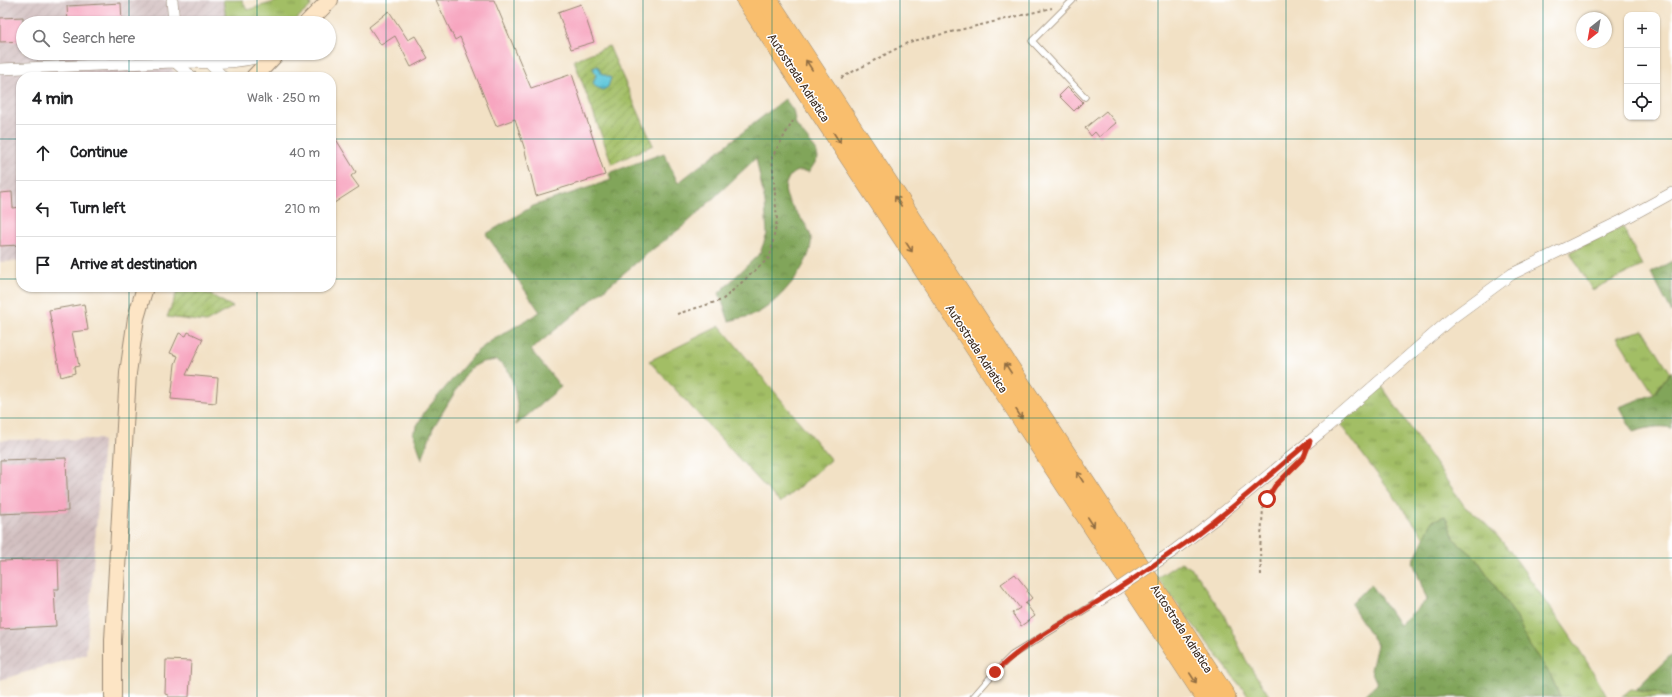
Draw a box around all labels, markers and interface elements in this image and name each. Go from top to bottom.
north arrow [1576,12,1612,48]
map controls [1624,12,1660,120]
button: + [1624,12,1660,48]
search box [16,16,336,60]
icon: search [30,27,52,49]
text: Search here [62,29,135,48]
street label: Autostrada Adriatica [764,31,832,126]
button: − [1624,48,1660,84]
one-way arrow [805,60,813,71]
button: locate [1624,84,1660,120]
text: 4 min [32,88,73,109]
text: Walk · 250 m [247,90,320,106]
one-way arrow [834,132,842,144]
icon: ahead [32,142,54,164]
text: Continue [70,143,128,162]
text: 40 m [289,145,320,161]
one-way arrow [894,196,902,207]
icon: left [32,198,54,220]
text: Turn left [70,199,126,218]
text: 210 m [284,201,320,217]
one-way arrow [905,241,913,252]
icon: arrive [32,254,54,276]
text: Arrive at destination [70,255,197,274]
street label: Autostrada Adriatica [942,302,1010,397]
one-way arrow [1004,363,1012,374]
one-way arrow [1015,408,1023,419]
one-way arrow [1076,471,1084,482]
route start [1258,490,1276,508]
one-way arrow [1087,516,1095,528]
street label: Autostrada Adriatica [1147,582,1215,677]
route end [986,663,1004,681]
one-way arrow [1189,672,1198,683]

